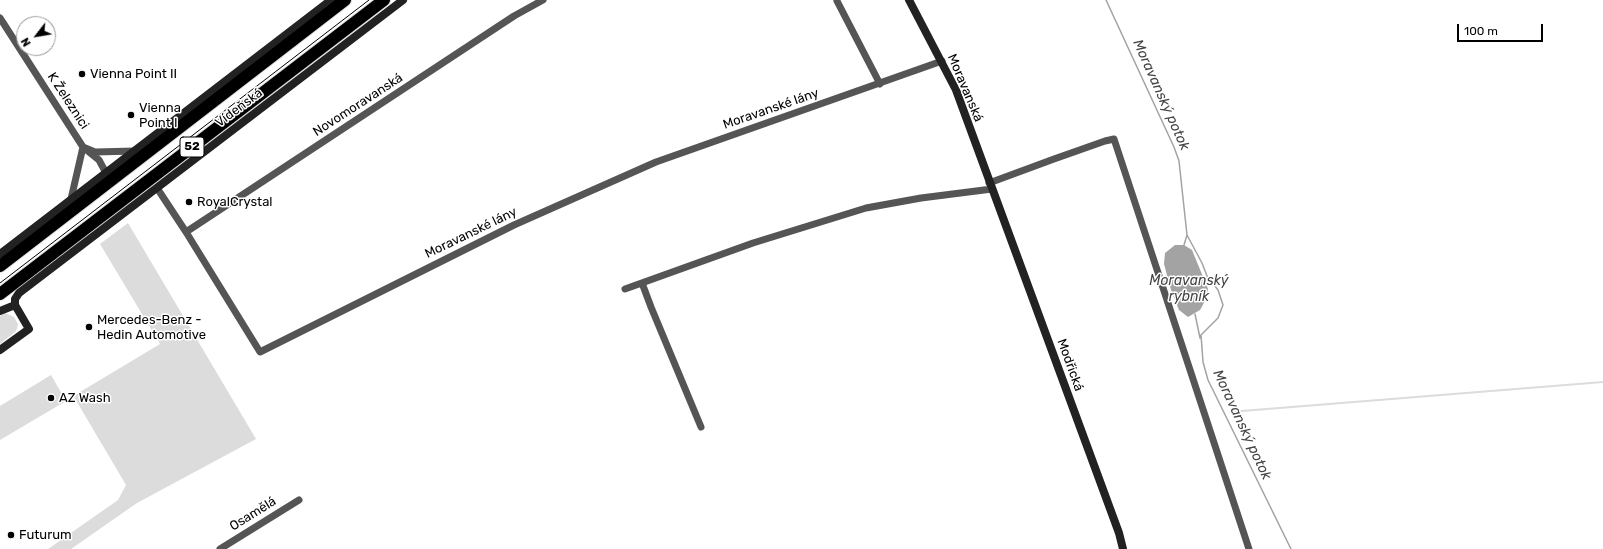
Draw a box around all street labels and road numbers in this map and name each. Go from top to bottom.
street label: Moravanská [944,52,986,124]
street label: K Železnici [44,70,92,132]
street label: Novomoravanská [310,70,406,140]
street label: Vídeňská [212,85,266,131]
street label: Moravanské lány [721,85,821,133]
road number: 52 [180,137,204,157]
street label: Moravanské lány [422,204,520,262]
street label: Modřická [1053,337,1087,393]
street label: Osamělá [227,494,279,534]

